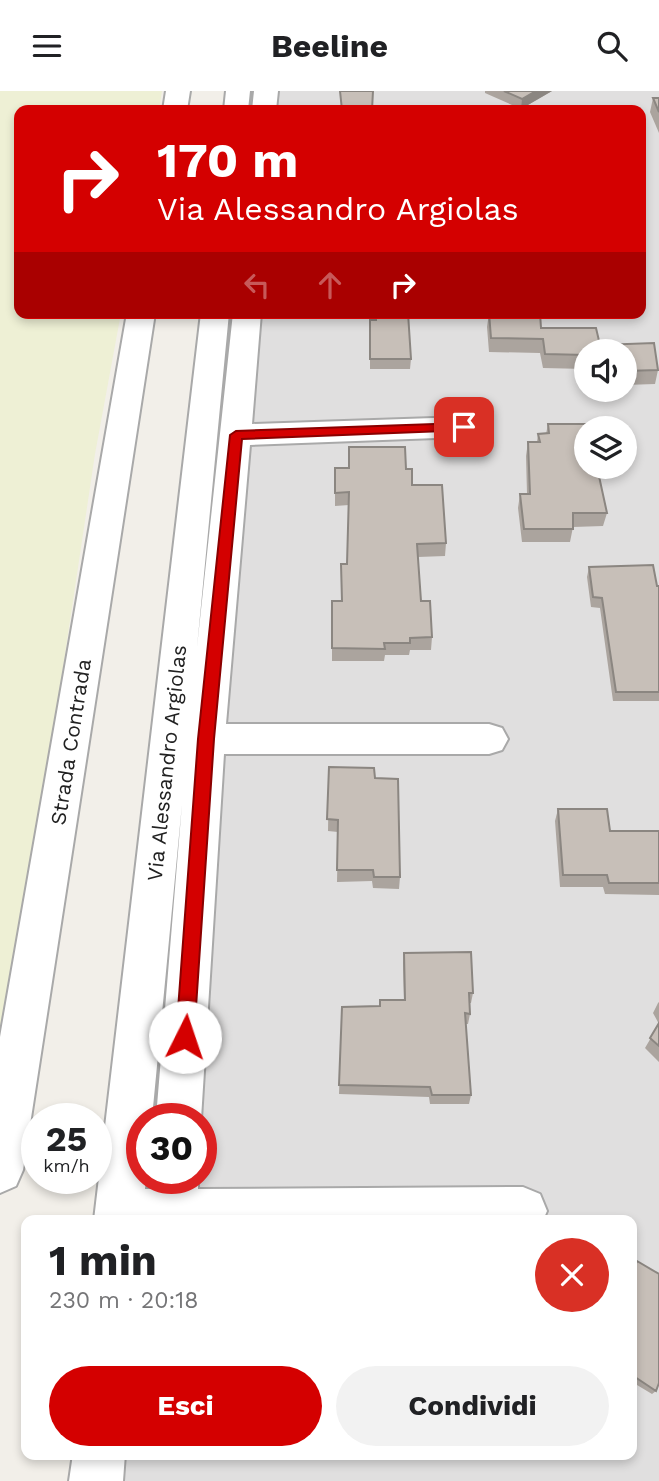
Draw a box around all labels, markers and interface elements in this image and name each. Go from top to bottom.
icon: menu [28,27,66,65]
text: Beeline [271,27,388,65]
icon: search [593,27,631,65]
text: 170 m [157,131,298,189]
icon: right [42,133,133,224]
text: Via Alessandro Argiolas [157,190,519,228]
icon: left [238,266,276,304]
icon: ahead [311,266,349,304]
icon: right [384,266,422,304]
map controls [574,339,637,479]
button: sound [574,339,637,402]
pin [434,397,494,457]
icon: arrive [445,408,483,446]
button: layers [574,416,637,479]
street label: Via Alessandro Argiolas [142,644,191,882]
street label: Strada Contrada [45,657,96,827]
position arrow [148,1000,222,1074]
speed limit sign: 30 [126,1103,217,1194]
text: 25 [46,1118,87,1160]
text: km/h [43,1155,90,1176]
text: 1 min [49,1236,157,1285]
button: close [535,1238,609,1312]
text: 230 m · 20:18 [49,1287,198,1314]
button: Esci [49,1366,322,1446]
button: Condividi [336,1366,609,1446]

